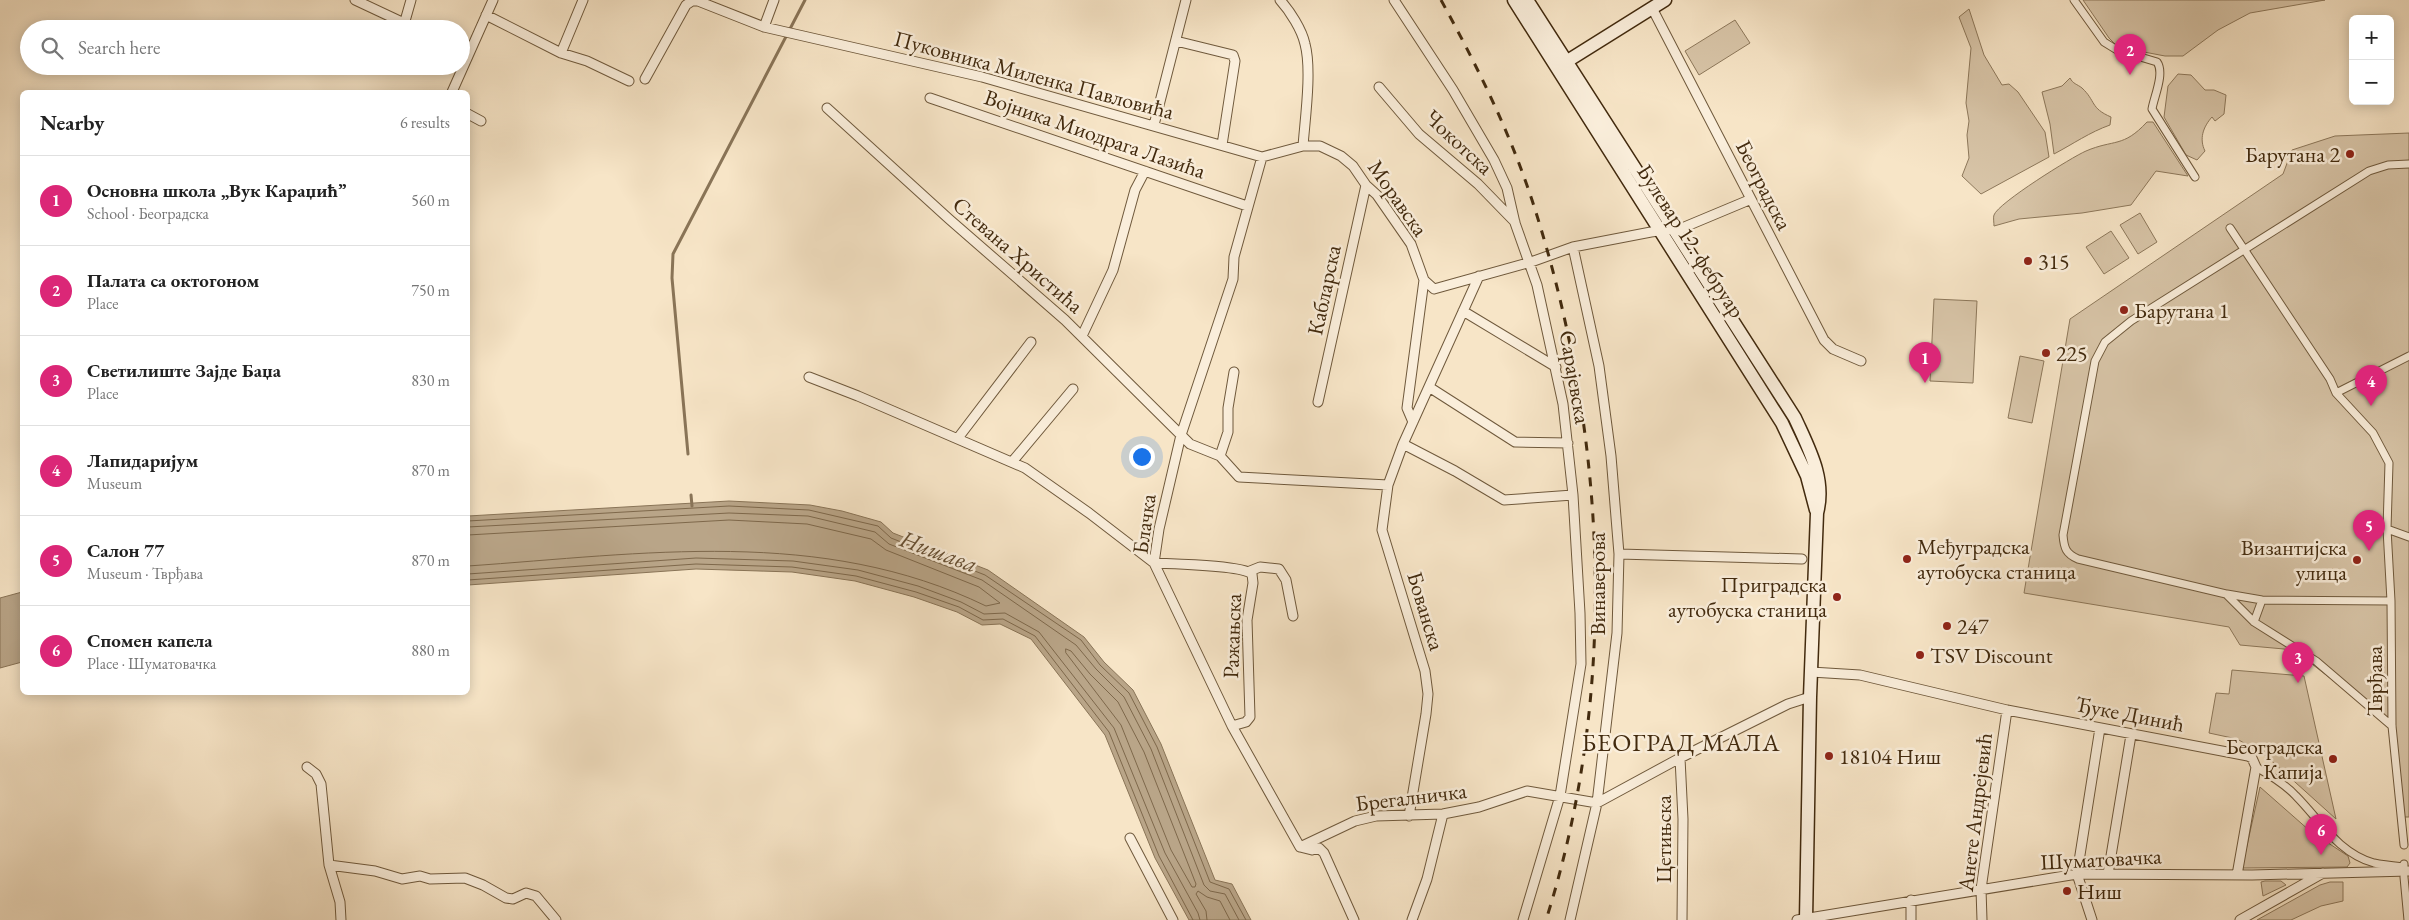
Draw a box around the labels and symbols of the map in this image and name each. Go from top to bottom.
street label: Пуковника Миленка Павловића [891,24,1177,126]
pin: 2 [2114,34,2146,75]
street label: Војника Миодрага Лазића [981,82,1210,186]
street label: Чокотска [1419,103,1500,181]
street label: Београдска [1729,135,1799,235]
place label: Барутана 2 [2245,140,2340,169]
marker: Барутана 2 [2344,148,2356,160]
street label: Моравска [1361,154,1435,242]
street label: Булевар 12. фебруар [1630,159,1752,323]
street label: Стевана Христића [946,190,1090,320]
street label: Кабларска [1300,242,1348,338]
place label: 315 [2038,247,2070,276]
marker: 315 [2022,255,2034,267]
place label: Барутана 1 [2134,296,2229,325]
marker: Барутана 1 [2118,304,2130,316]
street label: Сарајевска [1553,328,1598,426]
place label: 225 [2056,339,2088,368]
pin: 1 [1909,342,1941,383]
marker: 225 [2040,347,2052,359]
pin: 4 [2355,365,2387,406]
your location [1129,444,1155,470]
street label: Блачка [1125,492,1163,556]
pin: 5 [2353,510,2385,551]
water label: Нишава [895,522,982,579]
street label: Винаверова [1583,532,1612,636]
place label: Међуградска аутобуска станица [1917,532,2076,586]
place label: Византијска улица [2241,533,2347,587]
marker: Међуградска аутобуска станица [1901,553,1913,565]
marker: Византијска улица [2351,554,2363,566]
street label: Бованска [1400,568,1452,654]
place label: Приградска аутобуска станица [1668,570,1827,624]
marker: Приградска аутобуска станица [1831,591,1843,603]
street label: Ражањска [1216,593,1248,679]
place label: 247 [1957,612,1989,641]
marker: 247 [1941,620,1953,632]
place label: TSV Discount [1930,641,2053,670]
pin: 3 [2282,642,2314,683]
street label: Тврђава [2360,646,2389,716]
marker: TSV Discount [1914,649,1926,661]
street label: Ђуке Динић [2073,689,2187,739]
district label: БЕОГРАД МАЛА [1581,726,1781,758]
street label: Анете Андрејевић [1951,731,1999,894]
place label: Београдска Капија [2226,732,2323,786]
place label: 18104 Ниш [1839,742,1941,771]
marker: 18104 Ниш [1823,750,1835,762]
marker: Београдска Капија [2327,753,2339,765]
street label: Брегалничка [1354,776,1469,818]
street label: Цетињска [1649,795,1678,883]
pin: 6 [2305,814,2337,855]
street label: Шуматовачка [2040,841,2163,877]
place label: Ниш [2077,877,2122,906]
marker: Ниш [2061,885,2073,897]

